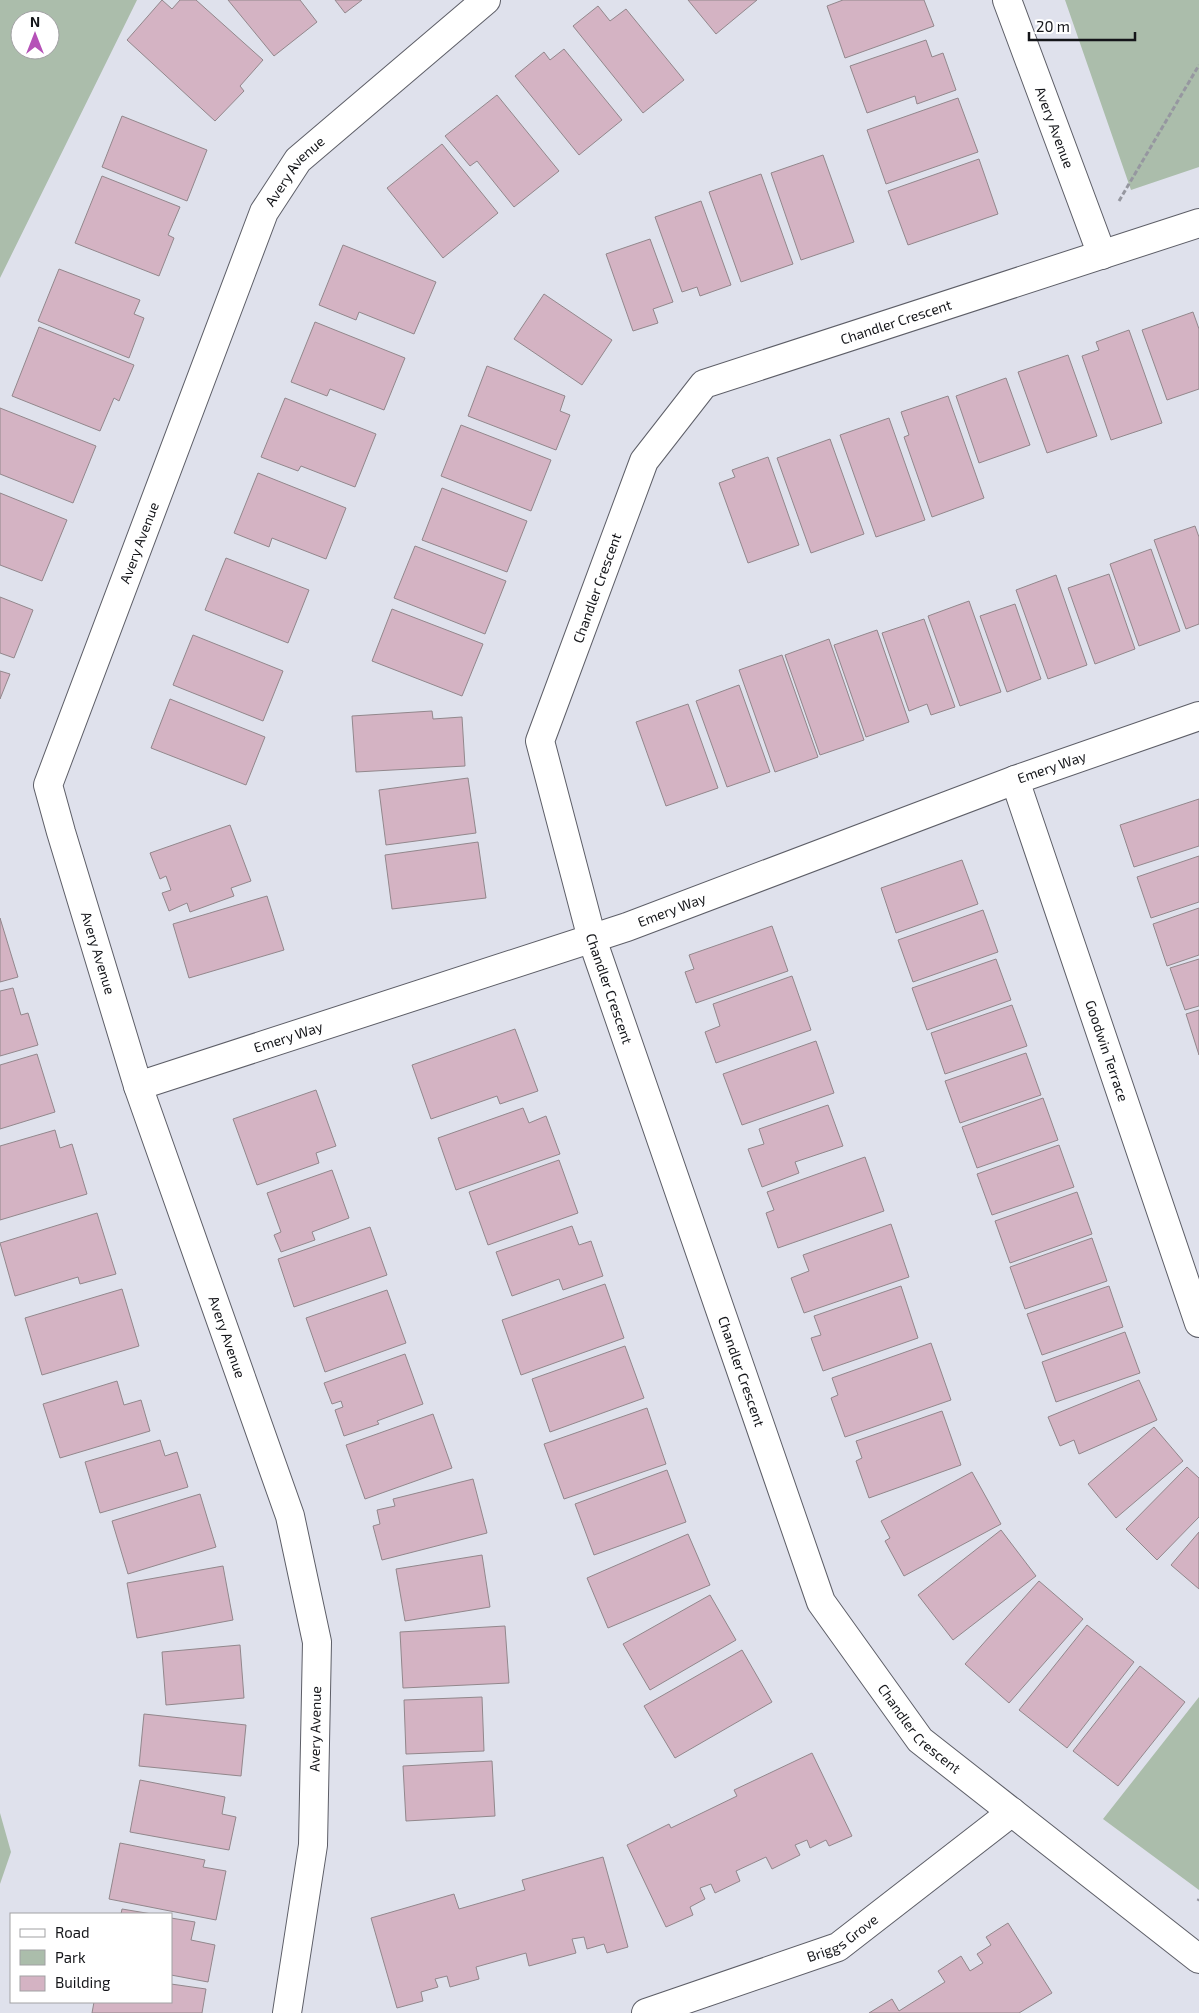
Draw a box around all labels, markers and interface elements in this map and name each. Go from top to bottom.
north arrow [10,10,60,60]
scale bar [1029,10,1135,42]
text: N [30,13,40,30]
text: 20 m [1036,17,1070,35]
street label: Avery Avenue [1032,84,1078,170]
street label: Avery Avenue [261,132,328,209]
street label: Chandler Crescent [838,296,954,348]
street label: Avery Avenue [116,499,162,586]
street label: Chandler Crescent [569,530,624,645]
street label: Emery Way [1015,747,1089,787]
street label: Emery Way [635,889,709,930]
street label: Avery Avenue [78,909,119,996]
street label: Chandler Crescent [583,931,637,1046]
street label: Goodwin Terrace [1082,998,1132,1104]
street label: Emery Way [251,1017,325,1056]
street label: Avery Avenue [205,1294,249,1380]
street label: Chandler Crescent [715,1314,769,1429]
street label: Chandler Crescent [875,1680,964,1777]
street label: Avery Avenue [305,1686,324,1772]
street label: Briggs Grove [804,1910,881,1965]
legend [10,1913,172,2003]
text: Road [55,1923,90,1941]
text: Park [55,1948,86,1966]
text: Building [55,1973,111,1991]

